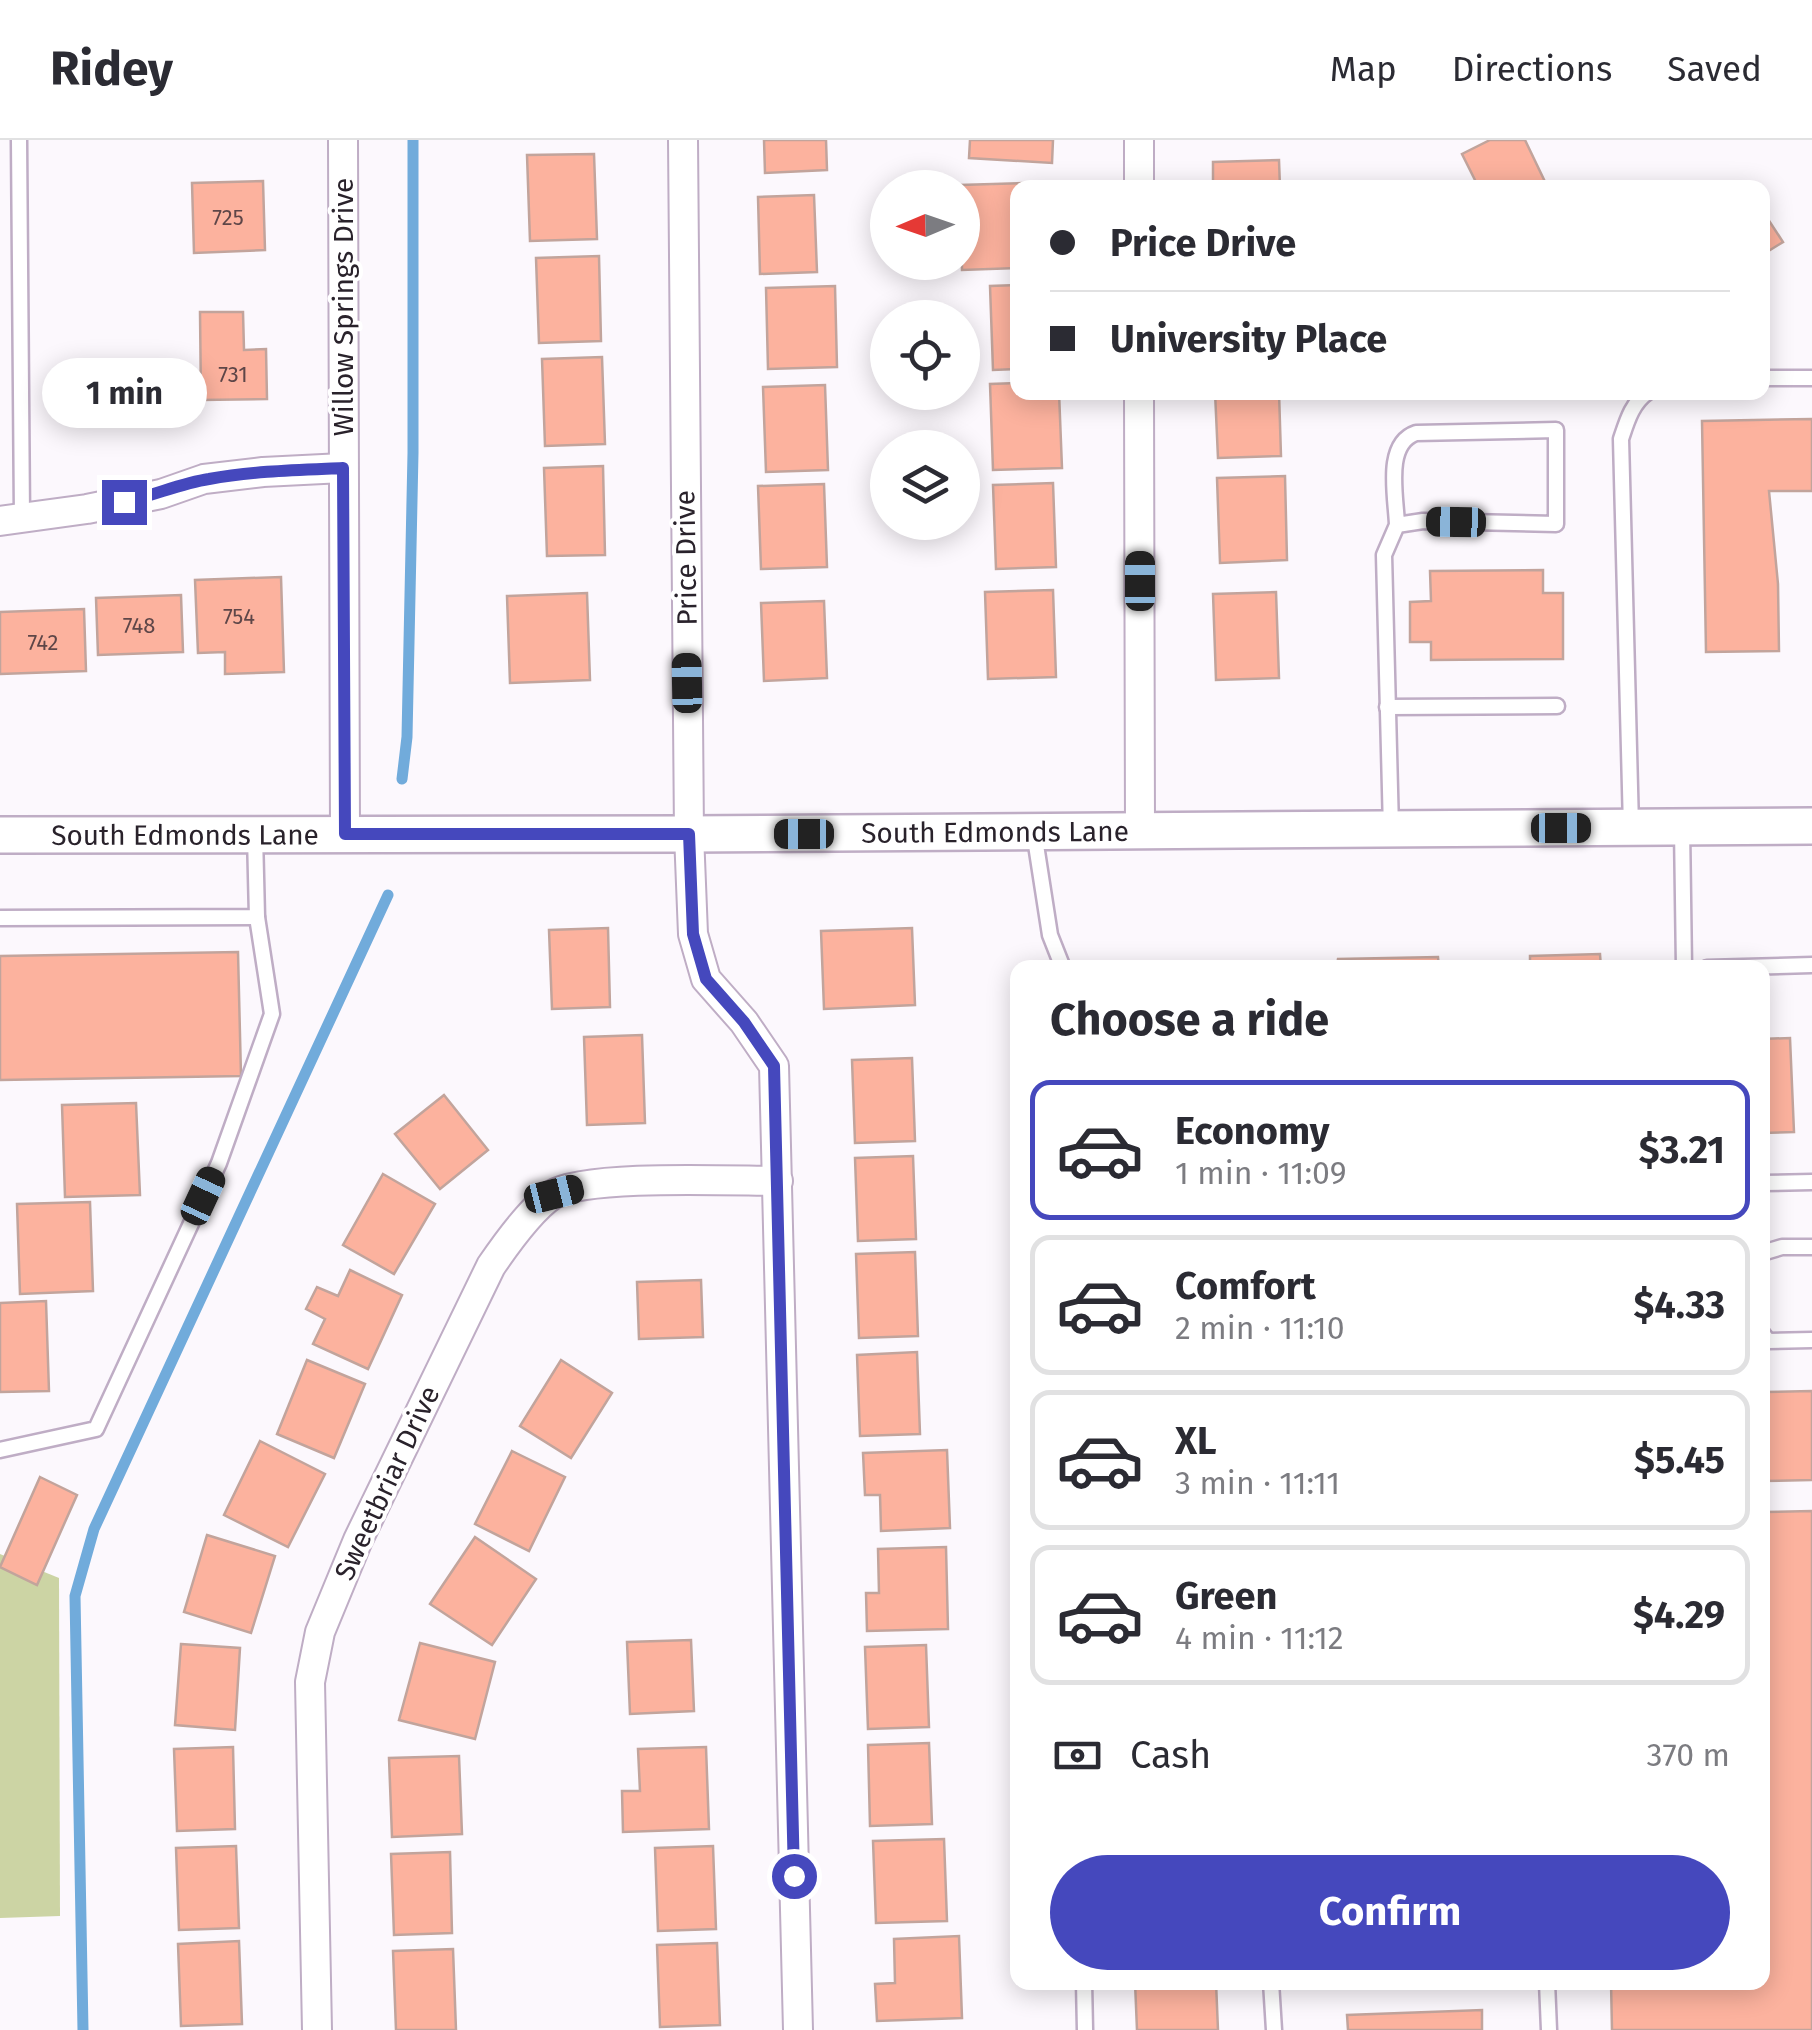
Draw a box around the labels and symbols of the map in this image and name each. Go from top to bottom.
north arrow [870,170,980,280]
street label: Willow Springs Drive [327,178,360,436]
house number: 725 [212,204,244,231]
callout: 1 min [42,357,206,427]
house number: 731 [218,361,248,388]
route end [102,480,147,525]
street label: Price Drive [668,490,704,626]
car [1426,506,1486,538]
car [1125,551,1155,611]
house number: 754 [223,603,255,630]
house number: 748 [123,612,155,639]
house number: 742 [27,629,59,656]
car [671,653,703,713]
car [1531,813,1591,843]
street label: South Edmonds Lane [861,814,1129,849]
street label: South Edmonds Lane [51,818,319,851]
car [774,819,834,849]
car [177,1162,229,1230]
car [521,1172,587,1216]
street label: Sweetbriar Drive [328,1381,446,1585]
route start [772,1854,817,1899]

